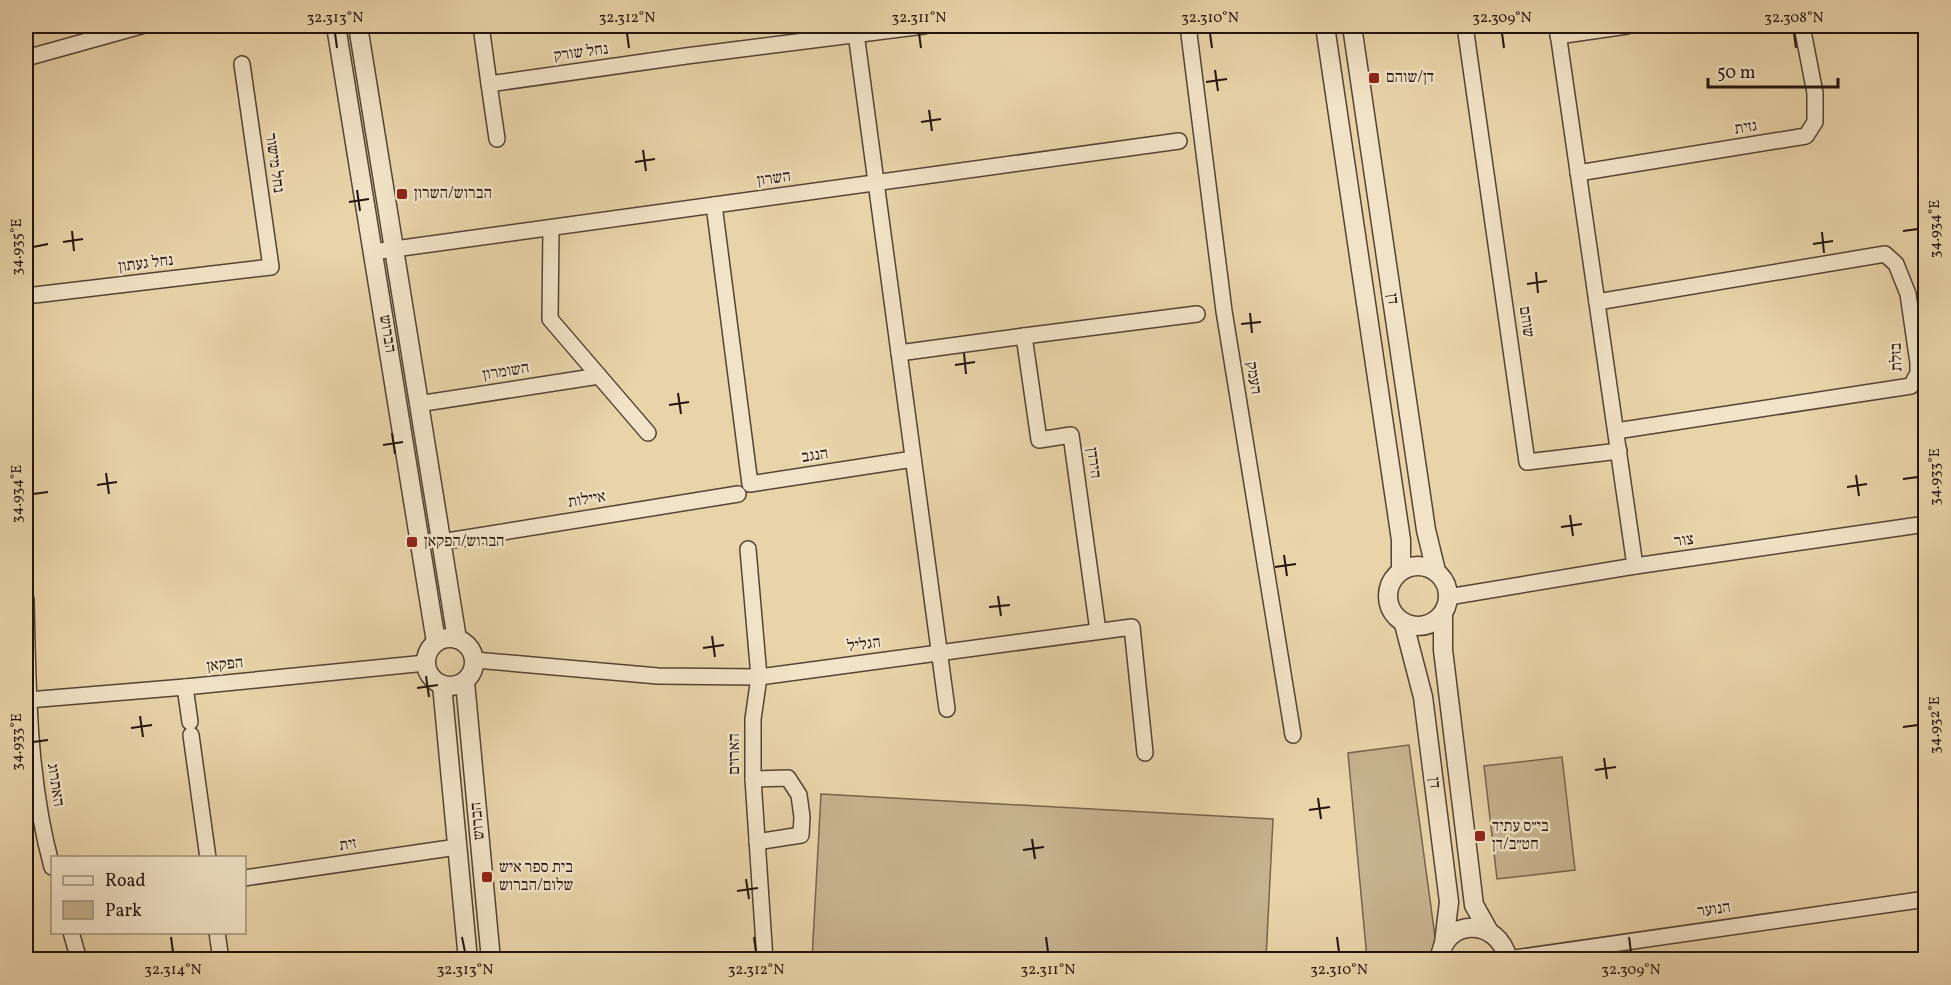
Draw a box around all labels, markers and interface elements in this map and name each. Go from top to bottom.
text: 32.313°N [307,8,363,29]
text: 32.312°N [599,8,655,29]
text: 32.311°N [892,8,946,29]
text: 32.310°N [1181,8,1239,29]
text: 32.309°N [1472,8,1532,29]
text: 32.308°N [1764,8,1824,29]
street label: נחל שורק [552,38,610,68]
scale bar [1708,51,1838,89]
text: 50 m [1717,61,1756,86]
place label: דן/שוהם [1386,67,1434,89]
marker: דן/שוהם [1367,71,1381,85]
street label: גזית [1733,115,1759,141]
street label: נחל מישור [259,132,289,194]
street label: השרון [756,166,792,192]
place label: הברוש/השרון [414,183,492,205]
marker: הברוש/השרון [395,187,409,201]
text: 34.934°E [1925,200,1946,258]
text: 34.935°E [7,218,28,276]
street label: נחל געתון [117,250,175,278]
street label: דן [1380,292,1404,306]
street label: שוהם [1513,305,1539,339]
street label: הברוש [373,313,401,355]
street label: בזלת [1885,342,1908,372]
street label: השומרון [481,357,531,387]
street label: העמק [1240,360,1266,396]
street label: הנגב [800,443,830,469]
street label: הירדן [1080,446,1106,480]
text: 34.933°E [1925,448,1946,506]
text: 34.934°E [7,465,28,523]
street label: איילות [566,486,608,514]
street label: צור [1673,529,1695,553]
place label: הברוש/הפקאן [424,531,505,553]
marker: הברוש/הפקאן [405,535,419,549]
street label: הגליל [846,632,882,658]
street label: הפקאן [206,652,244,678]
text: 34.932°E [1925,696,1946,754]
text: 34.933°E [7,713,28,771]
street label: הארזים [724,733,746,775]
street label: האתרוג [41,762,69,808]
street label: דן [1422,776,1446,790]
street label: הברוש [465,801,491,841]
place label: בי״ס עתיד חט״ב/דן [1492,816,1549,856]
marker: בי״ס עתיד חט״ב/דן [1473,829,1487,843]
street label: זית [338,833,358,857]
legend [51,856,246,934]
place label: בית ספר איש שלום/הברוש [499,857,574,897]
text: Road [105,869,146,894]
marker: בית ספר איש שלום/הברוש [480,870,494,884]
street label: הנוער [1696,897,1732,923]
text: Park [105,899,142,924]
text: 32.314°N [144,960,202,981]
text: 32.313°N [437,960,493,981]
text: 32.312°N [728,960,784,981]
text: 32.311°N [1021,960,1075,981]
text: 32.310°N [1310,960,1368,981]
text: 32.309°N [1601,960,1661,981]

